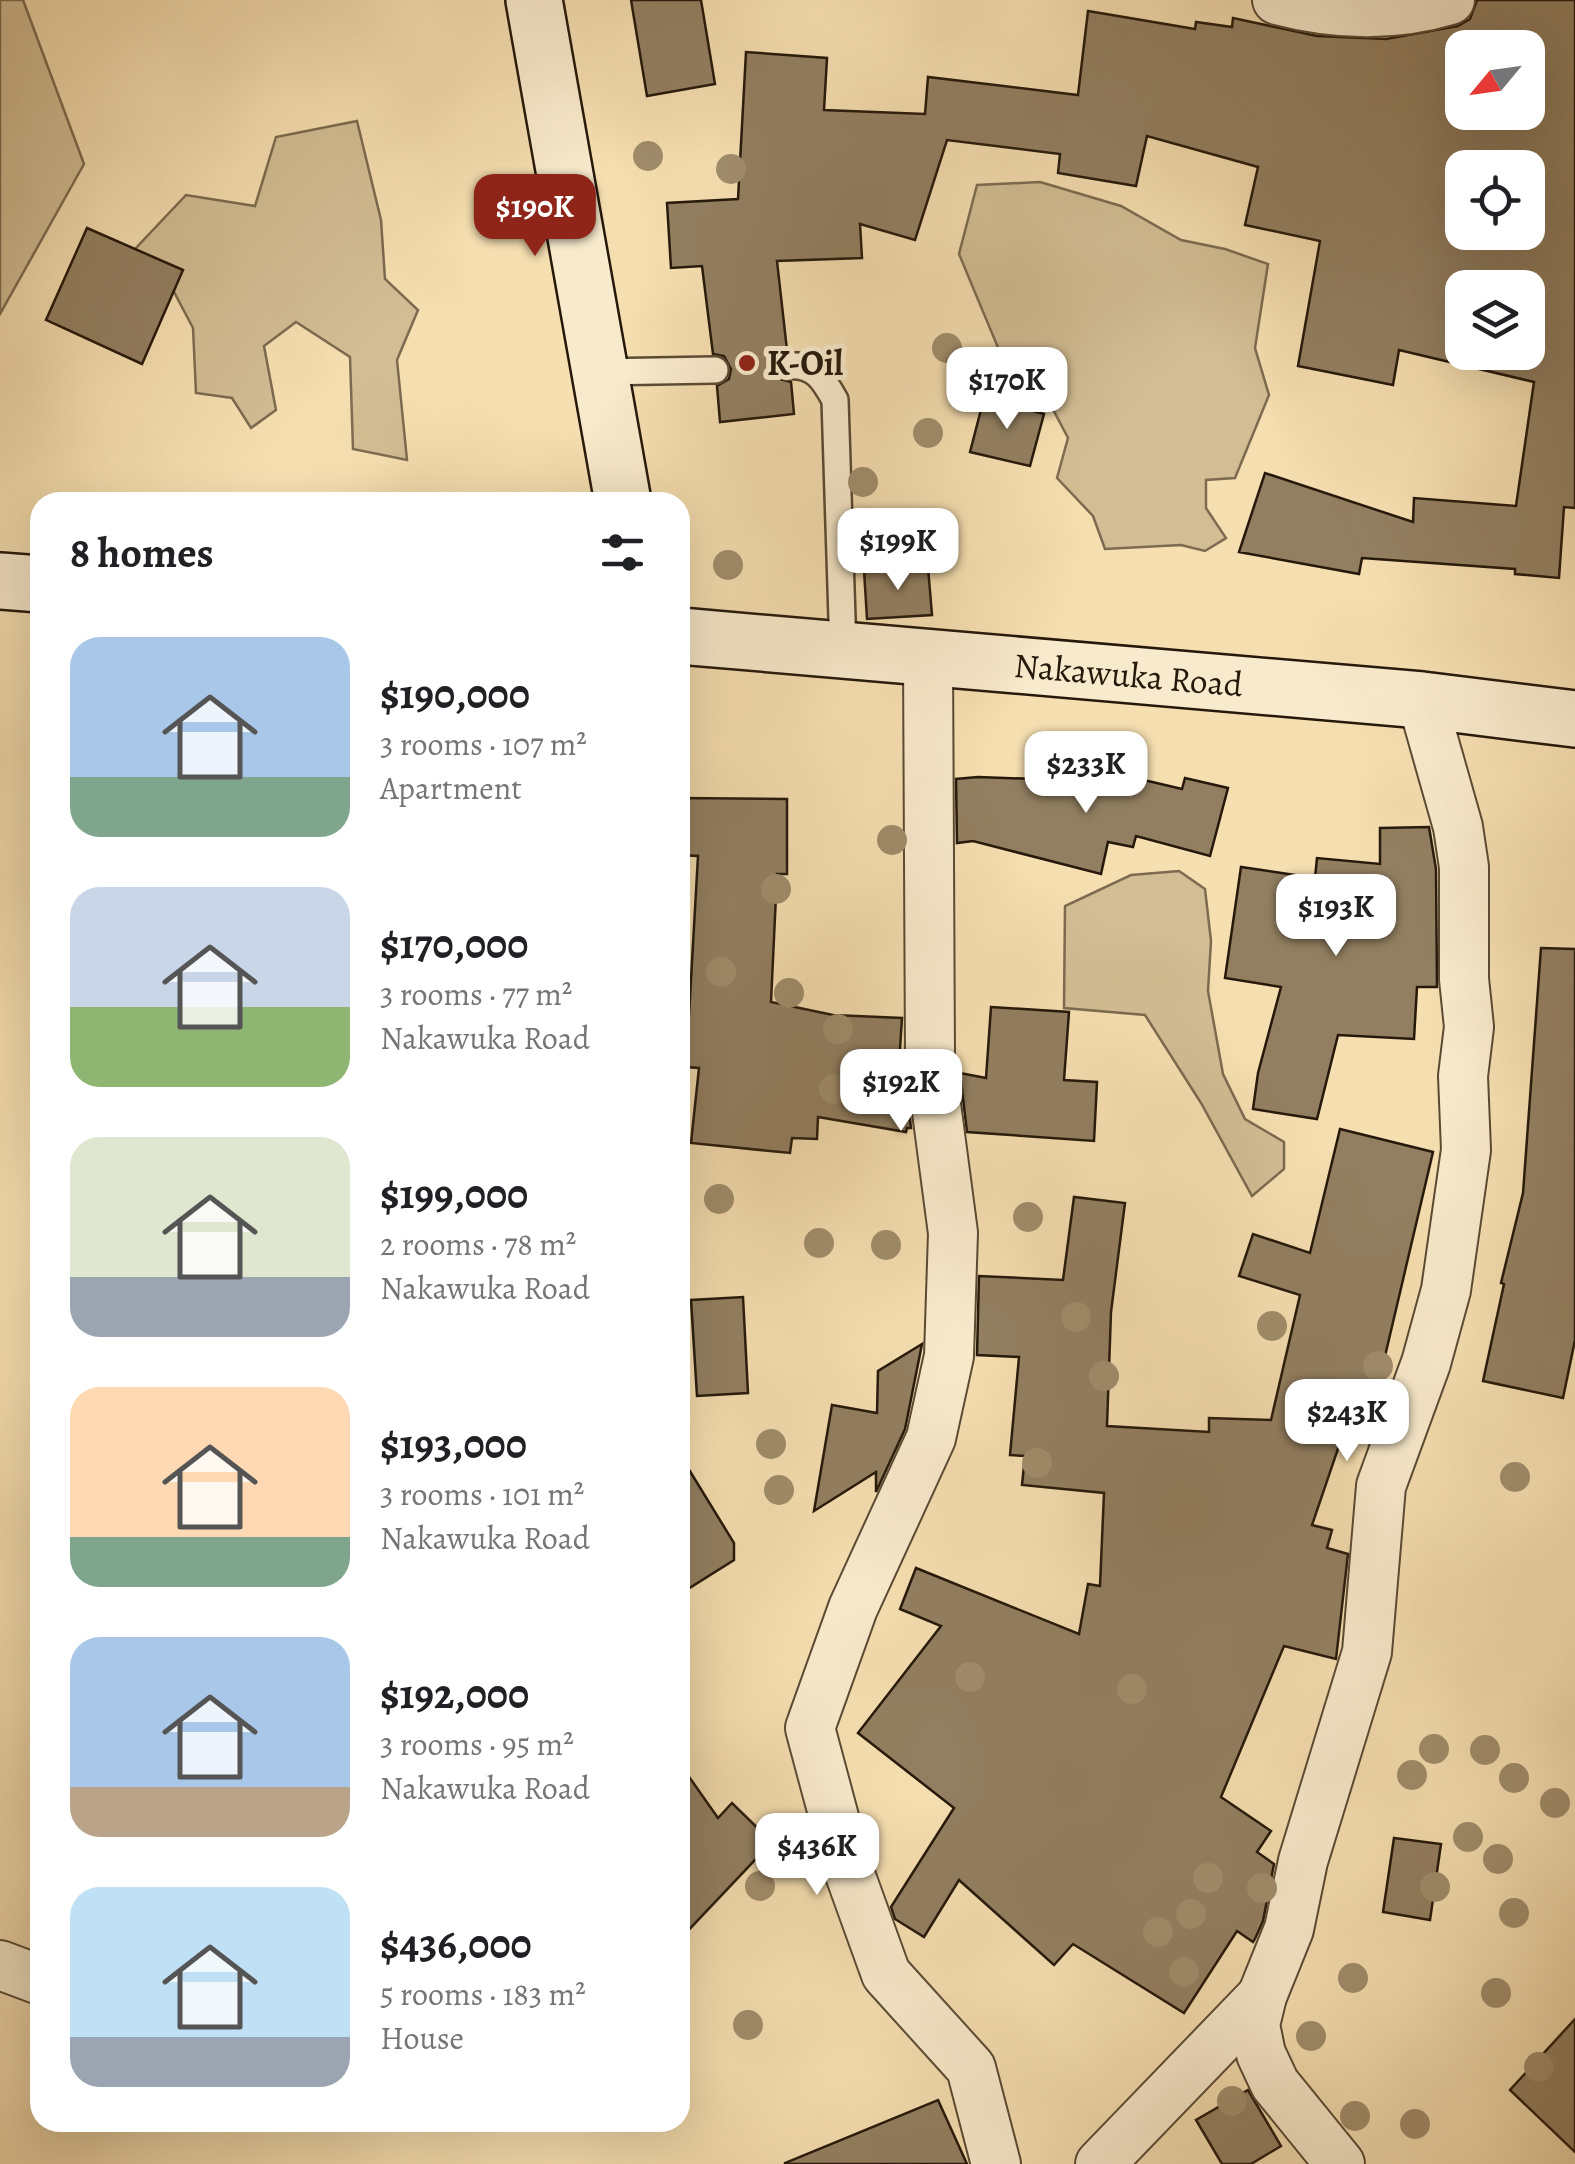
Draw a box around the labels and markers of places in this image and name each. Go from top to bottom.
pin: $190K [465,174,605,259]
place label: K-Oil [767,339,843,387]
pin: $170K [937,347,1077,432]
marker: K-Oil [736,352,758,374]
pin: $199K [828,508,968,593]
pin: $233K [1016,731,1156,816]
pin: $193K [1266,874,1406,959]
pin: $192K [831,1049,971,1134]
pin: $243K [1277,1379,1417,1464]
pin: $436K [747,1813,887,1898]

